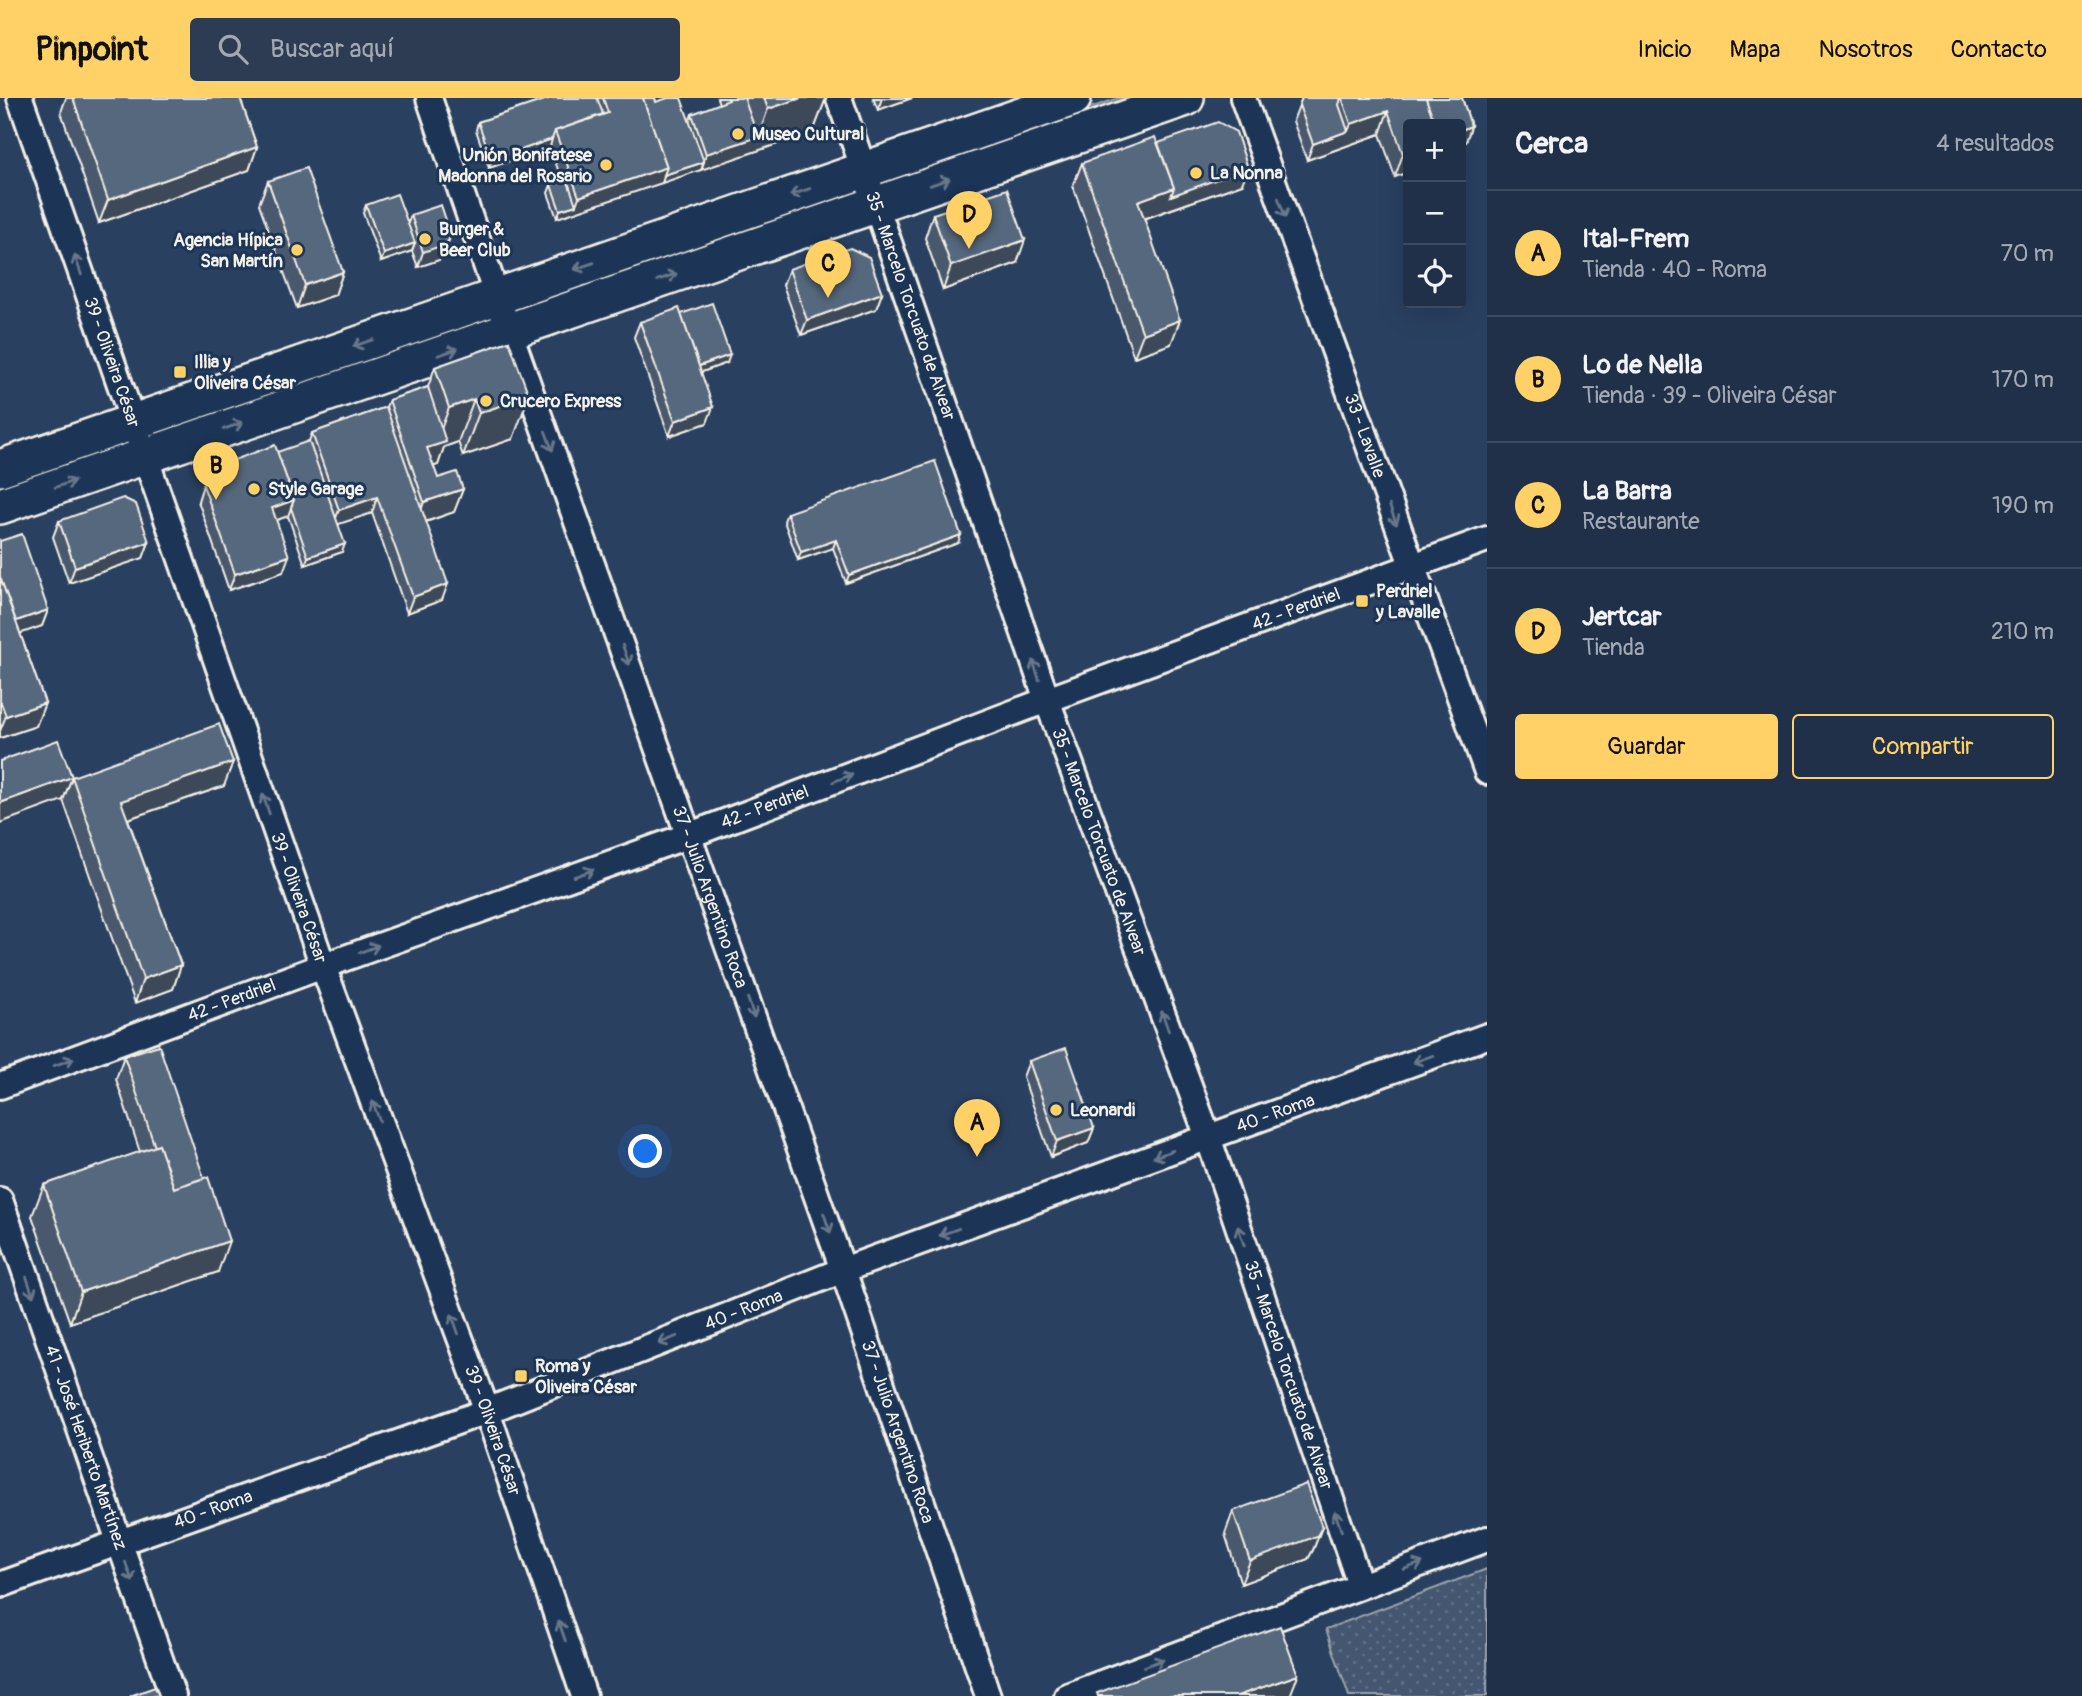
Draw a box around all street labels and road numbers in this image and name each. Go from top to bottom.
street label: 35 - Marcelo Torcuato de Alvear [861,188,961,424]
street label: 39 - Oliveira César [79,294,146,431]
street label: 33 - Lavalle [1339,390,1391,481]
street label: 42 - Perdriel [1249,582,1343,636]
street label: 35 - Marcelo Torcuato de Alvear [1047,725,1152,959]
street label: 42 - Perdriel [717,780,812,834]
street label: 37 - Julio Argentino Roca [667,803,753,991]
street label: 39 - Oliveira César [266,829,333,967]
street label: 42 - Perdriel [184,973,279,1027]
street label: 40 - Roma [1233,1088,1318,1138]
street label: 35 - Marcelo Torcuato de Alvear [1239,1257,1339,1493]
street label: 40 - Roma [701,1284,786,1335]
street label: 37 - Julio Argentino Roca [856,1337,940,1526]
street label: 41 - José Heriberto Martínez [40,1342,133,1553]
street label: 39 - Oliveira César [460,1362,527,1499]
street label: 40 - Roma [170,1484,255,1534]

